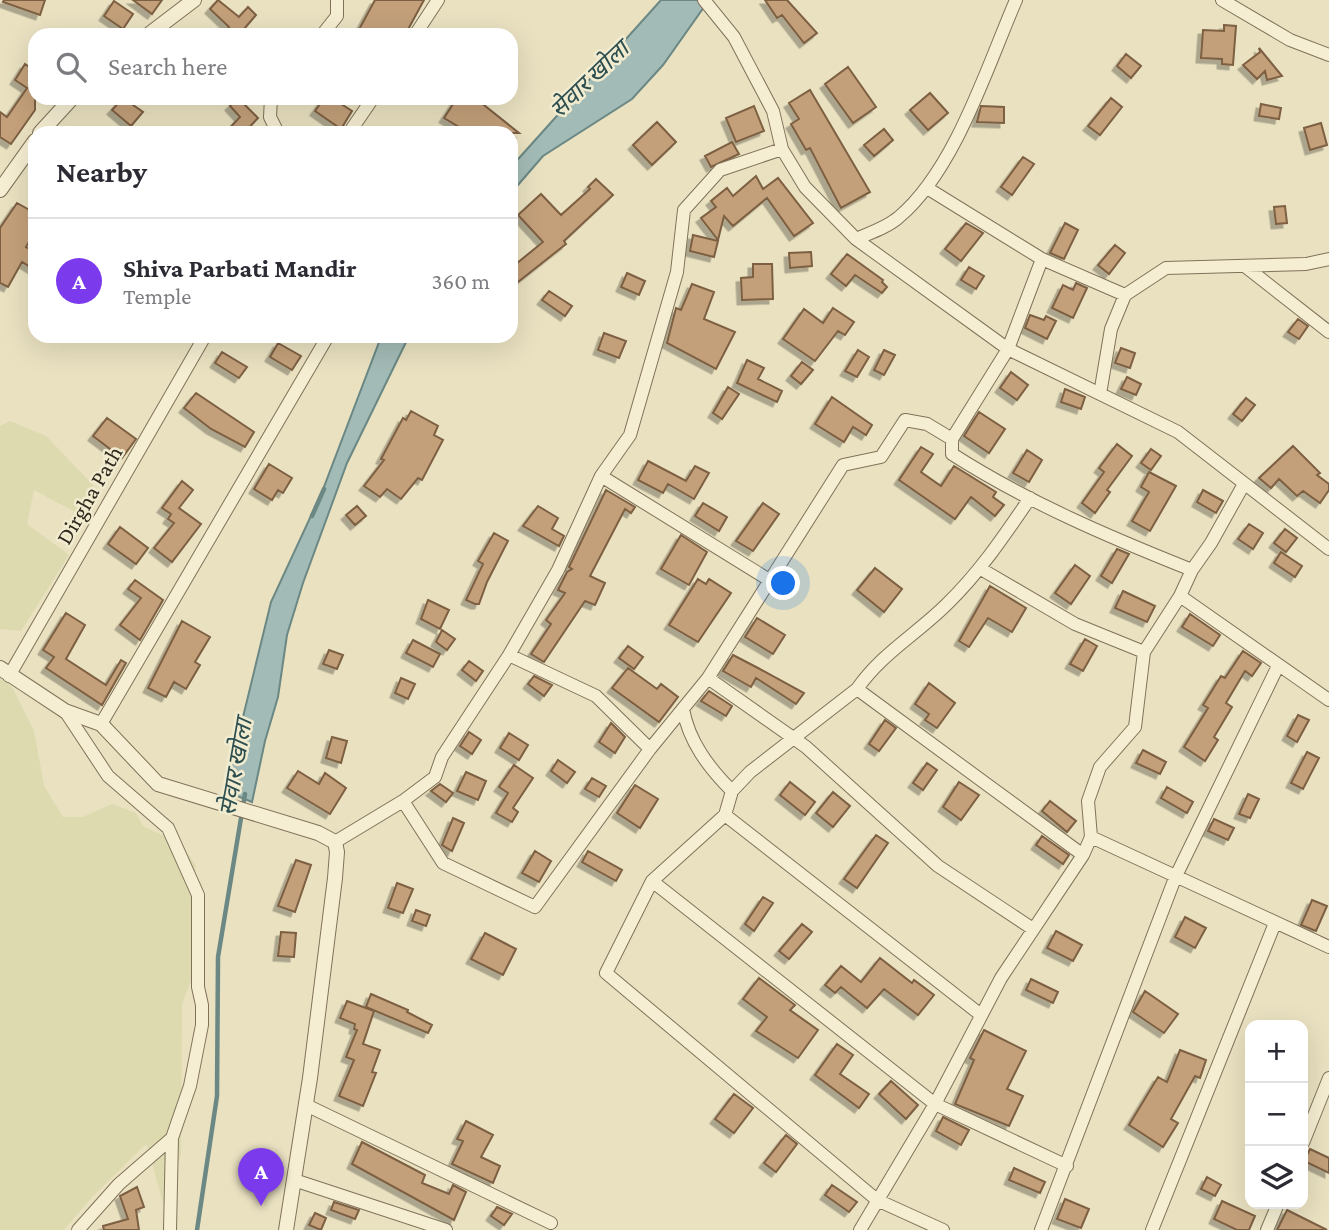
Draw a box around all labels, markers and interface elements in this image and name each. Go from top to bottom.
search box [28,28,518,105]
water label: सेवार खोला [544,32,637,123]
icon: search [52,48,90,86]
text: Search here [108,52,227,81]
text: Nearby [56,155,147,188]
text: Shiva Parbati Mandir [123,254,357,283]
text: A [72,268,86,294]
text: 360 m [432,268,490,294]
text: Temple [123,283,191,309]
street label: Dirgha Path [50,441,128,549]
your location [766,566,800,600]
water label: सेवार खोला [213,711,258,818]
map controls [1245,1020,1308,1209]
button: + [1245,1020,1308,1083]
button: − [1245,1083,1308,1146]
button: layers [1245,1146,1308,1209]
pin: A [238,1148,284,1206]

